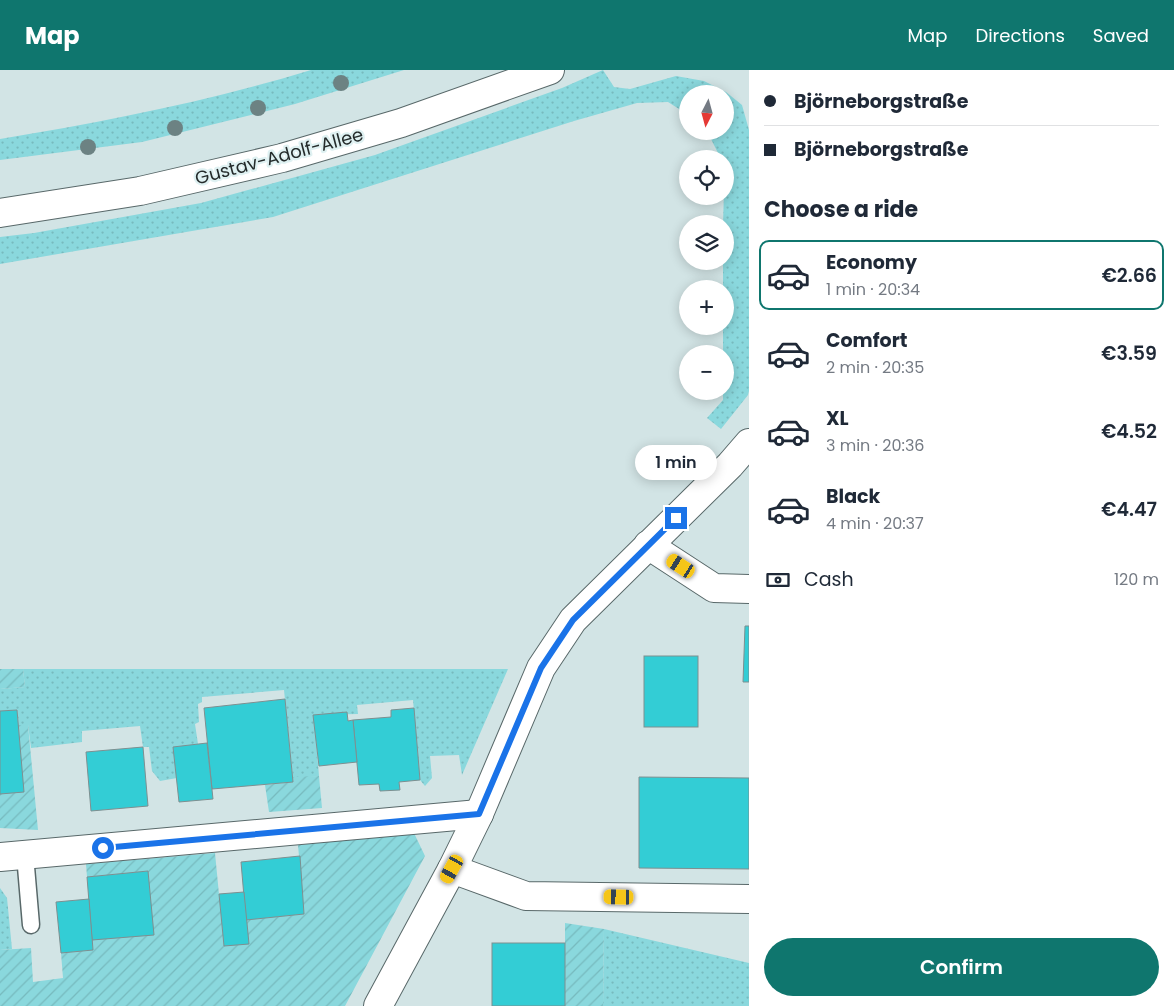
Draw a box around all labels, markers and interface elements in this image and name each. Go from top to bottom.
text: Map [25,19,80,52]
text: Map [908,23,947,48]
text: Directions [975,23,1065,48]
text: Saved [1093,23,1149,48]
north arrow [679,85,734,140]
map controls [679,85,734,400]
text: Björneborgstraße [794,88,968,115]
street label: Gustav-Adolf-Allee [192,122,366,190]
text: Björneborgstraße [794,136,968,163]
button: locate [679,150,734,205]
text: Choose a ride [764,194,918,225]
button: layers [679,215,734,270]
text: Economy [826,249,917,276]
icon: car [766,253,811,298]
text: €2.66 [1102,262,1157,289]
text: 1 min · 20:34 [826,278,920,301]
button: + [679,280,734,335]
text: Comfort [826,327,908,354]
icon: car [766,331,811,376]
text: €3.59 [1101,340,1157,367]
button: − [679,345,734,400]
text: 2 min · 20:35 [826,356,924,379]
text: XL [826,405,849,432]
icon: car [766,409,811,454]
text: €4.52 [1101,418,1157,445]
text: 3 min · 20:36 [826,434,925,457]
callout: 1 min [635,446,717,480]
text: 1 min [655,451,697,474]
text: Black [826,483,880,510]
icon: car [766,487,811,532]
text: €4.47 [1101,496,1157,523]
route end [665,507,687,529]
text: 4 min · 20:37 [826,512,924,535]
car [664,552,697,580]
icon: cash [764,566,792,594]
text: Cash [804,566,854,593]
text: 120 m [1114,568,1159,591]
route start [92,837,114,859]
car [438,852,465,886]
car [603,889,634,905]
button: Confirm [764,938,1159,996]

